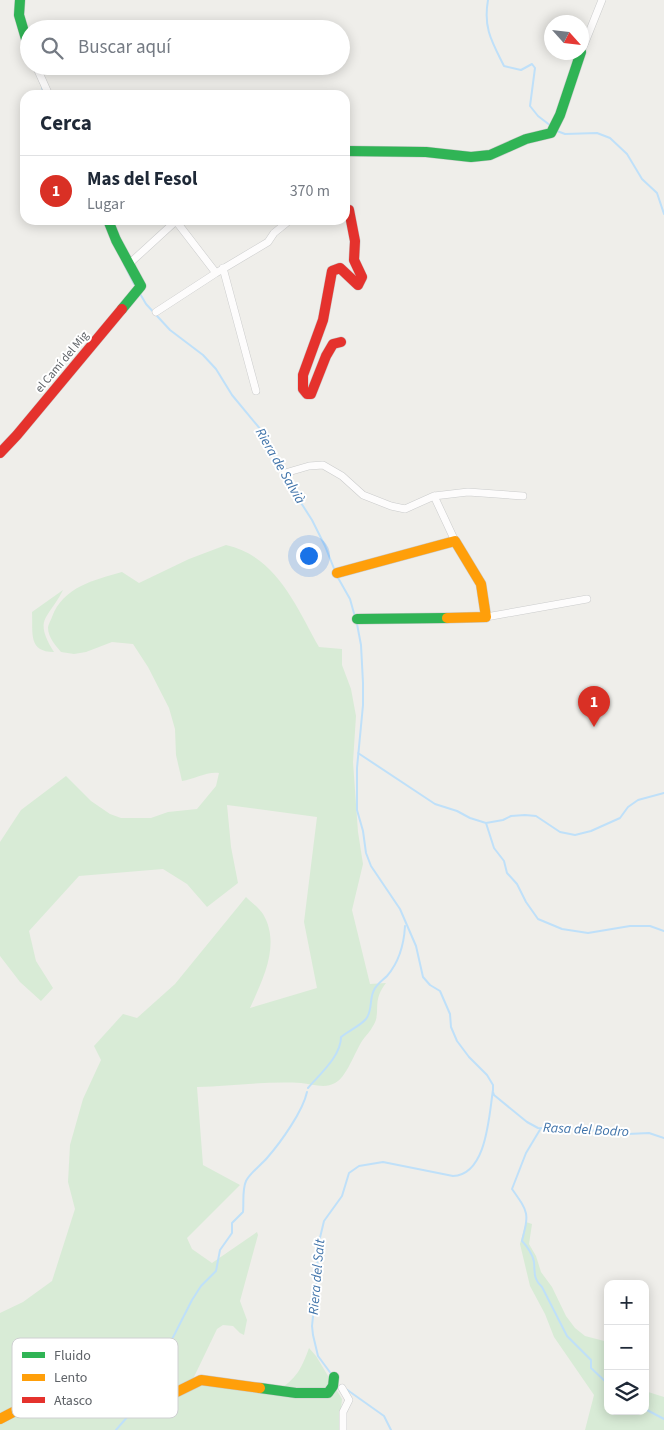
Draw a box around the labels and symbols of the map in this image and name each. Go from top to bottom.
north arrow [544,15,589,60]
street label: el Camí del Mig [31,328,93,396]
water label: Riera de Salvià [250,424,310,508]
your location [296,543,322,569]
pin: 1 [578,686,610,727]
water label: Rasa del Bodro [543,1118,629,1142]
water label: Riera del Salt [304,1238,330,1316]
legend [12,1338,178,1418]
text: Fluido [54,1346,91,1366]
text: Lento [54,1368,87,1388]
text: Atasco [54,1391,92,1411]

